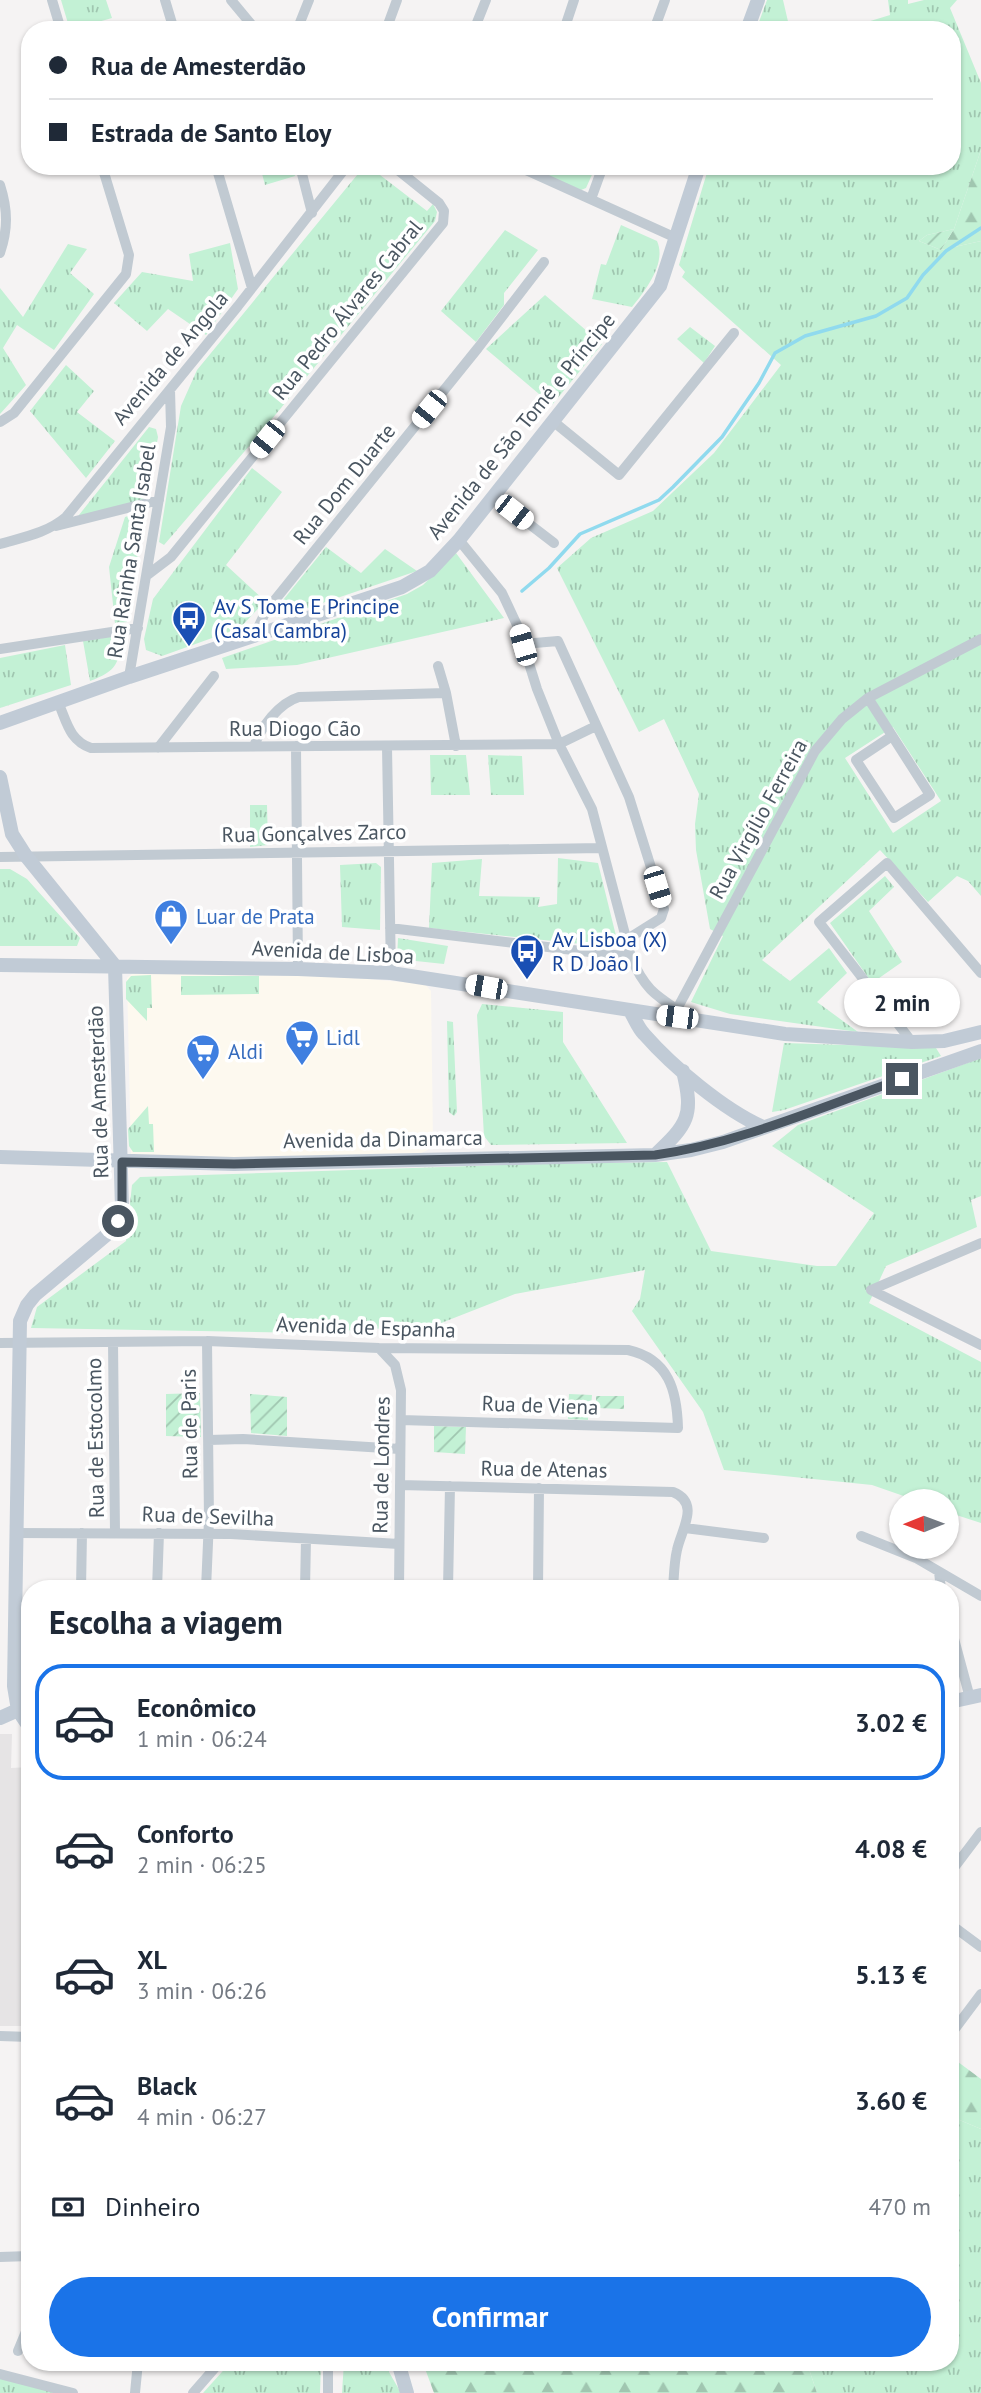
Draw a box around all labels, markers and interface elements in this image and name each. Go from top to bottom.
text: Rua de Amesterdão [91,49,306,82]
text: Estrada de Santo Eloy [91,116,332,149]
street label: Rua Pedro Álvares Cabral [266,214,428,406]
street label: Avenida de Angola [106,286,234,430]
street label: Avenida de São Tomé e Príncipe [421,307,621,545]
car [408,386,451,432]
car [246,416,289,462]
street label: Rua Dom Duarte [287,418,401,550]
street label: Rua Rainha Santa Isabel [101,442,161,660]
car [491,491,538,533]
place label: Av S Tome E Principe (Casal Cambra) [214,593,399,644]
bus stop icon: Av S Tome E Principe (Casal Cambra) [170,599,208,648]
car [508,622,539,668]
street label: Rua Diogo Cão [229,715,361,742]
street label: Rua Virgílio Ferreira [703,734,813,904]
street label: Rua Gonçalves Zarco [221,818,407,848]
car [641,864,674,910]
shop icon: Luar de Prata [152,897,190,946]
place label: Luar de Prata [196,903,315,930]
place label: Av Lisboa (X) R D João I [552,926,667,977]
bus stop icon: Av Lisboa (X) R D João I [508,932,546,981]
street label: Avenida de Lisboa [251,934,415,970]
car [464,973,509,1001]
callout: 2 min [844,978,960,1026]
text: 2 min [874,988,930,1017]
car [655,1004,700,1030]
street label: Rua de Amesterdão [81,1005,115,1179]
supermarket icon: Lidl [283,1018,321,1067]
place label: Lidl [326,1024,360,1051]
supermarket icon: Aldi [184,1032,222,1081]
place label: Aldi [228,1038,263,1065]
route end [886,1063,918,1095]
street label: Avenida da Dinamarca [283,1124,483,1154]
route start [102,1205,134,1237]
street label: Avenida de Espanha [276,1310,456,1344]
street label: Rua de Estocolmo [80,1358,110,1518]
street label: Rua de Paris [175,1369,203,1479]
street label: Rua de Viena [481,1389,599,1421]
street label: Rua de Londres [366,1396,396,1534]
street label: Rua de Atenas [480,1454,608,1484]
north arrow [889,1489,959,1559]
map controls [889,1489,959,1559]
street label: Rua de Sevilha [141,1500,275,1532]
text: Escolha a viagem [49,1601,283,1643]
icon: car [53,1691,116,1754]
text: Econômico [137,1691,256,1724]
text: 3.02 € [855,1706,927,1739]
text: 1 min · 06:24 [137,1724,267,1753]
icon: car [53,1817,116,1880]
text: Conforto [137,1817,234,1850]
text: 4.08 € [855,1832,927,1865]
text: 2 min · 06:25 [137,1850,267,1879]
icon: car [53,1943,116,2006]
text: XL [137,1943,167,1976]
text: 5.13 € [855,1958,927,1991]
text: 3 min · 06:26 [137,1976,267,2005]
icon: car [53,2069,116,2132]
text: Black [137,2069,197,2102]
text: 3.60 € [855,2084,927,2117]
text: 4 min · 06:27 [137,2102,267,2131]
icon: cash [49,2188,87,2226]
text: Dinheiro [105,2190,200,2223]
text: 470 m [869,2192,931,2221]
button: Confirmar [49,2277,931,2357]

